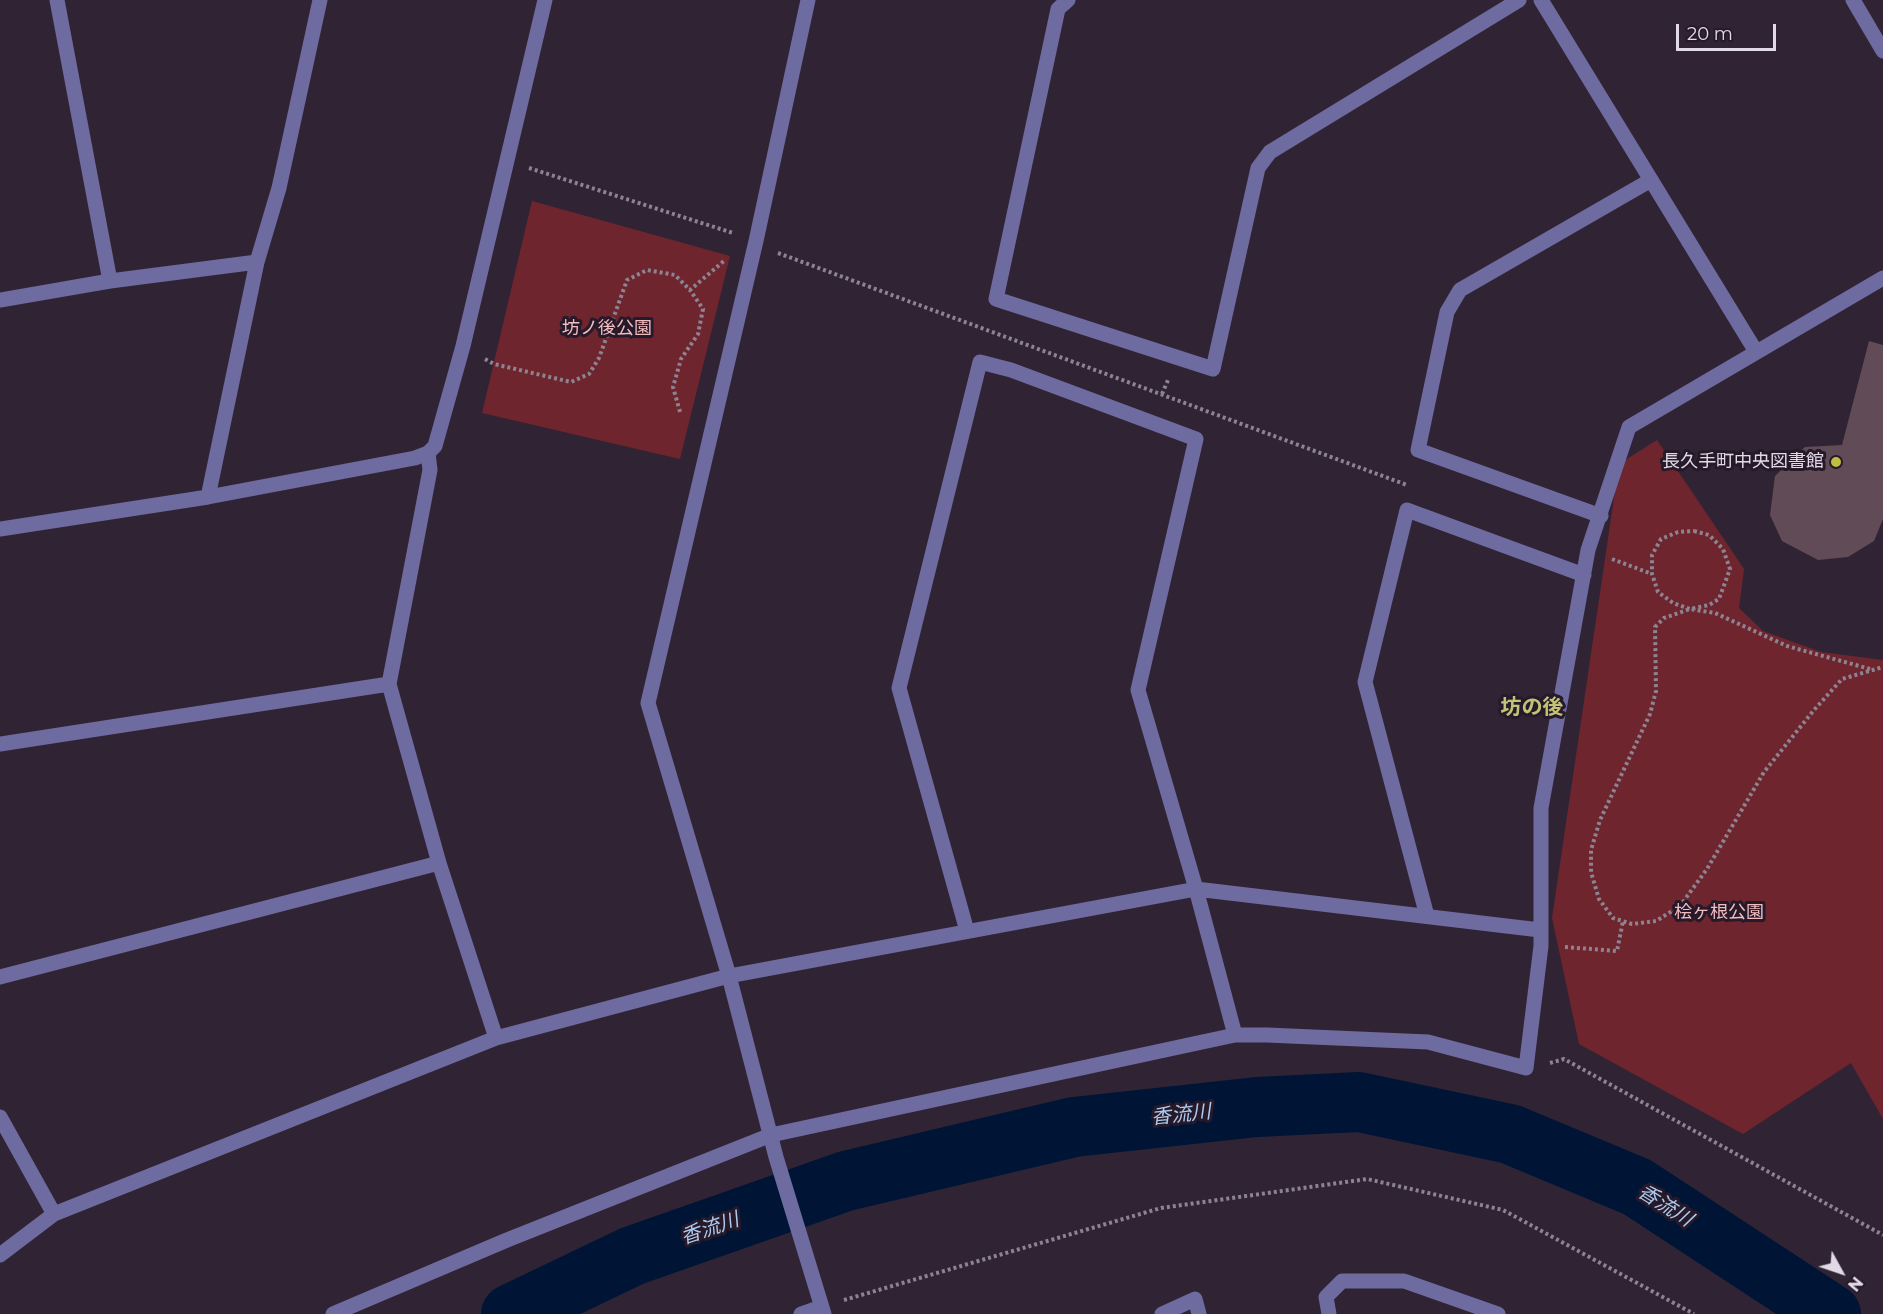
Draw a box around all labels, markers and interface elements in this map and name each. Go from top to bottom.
scale bar [1679,12,1780,50]
text: 20 m [1687,23,1733,45]
park label: 坊ノ後公園 [562,318,652,340]
place label: 長久手町中央図書館 [1662,451,1824,473]
marker: 長久手町中央図書館 [1829,455,1843,469]
district label: 坊の後 [1501,695,1563,721]
park label: 桧ヶ根公園 [1674,902,1764,924]
water label: 香流川 [1150,1100,1212,1130]
water label: 香流川 [1633,1180,1697,1232]
water label: 香流川 [678,1208,742,1250]
north arrow [1811,1242,1871,1302]
text: N [1844,1273,1867,1295]

